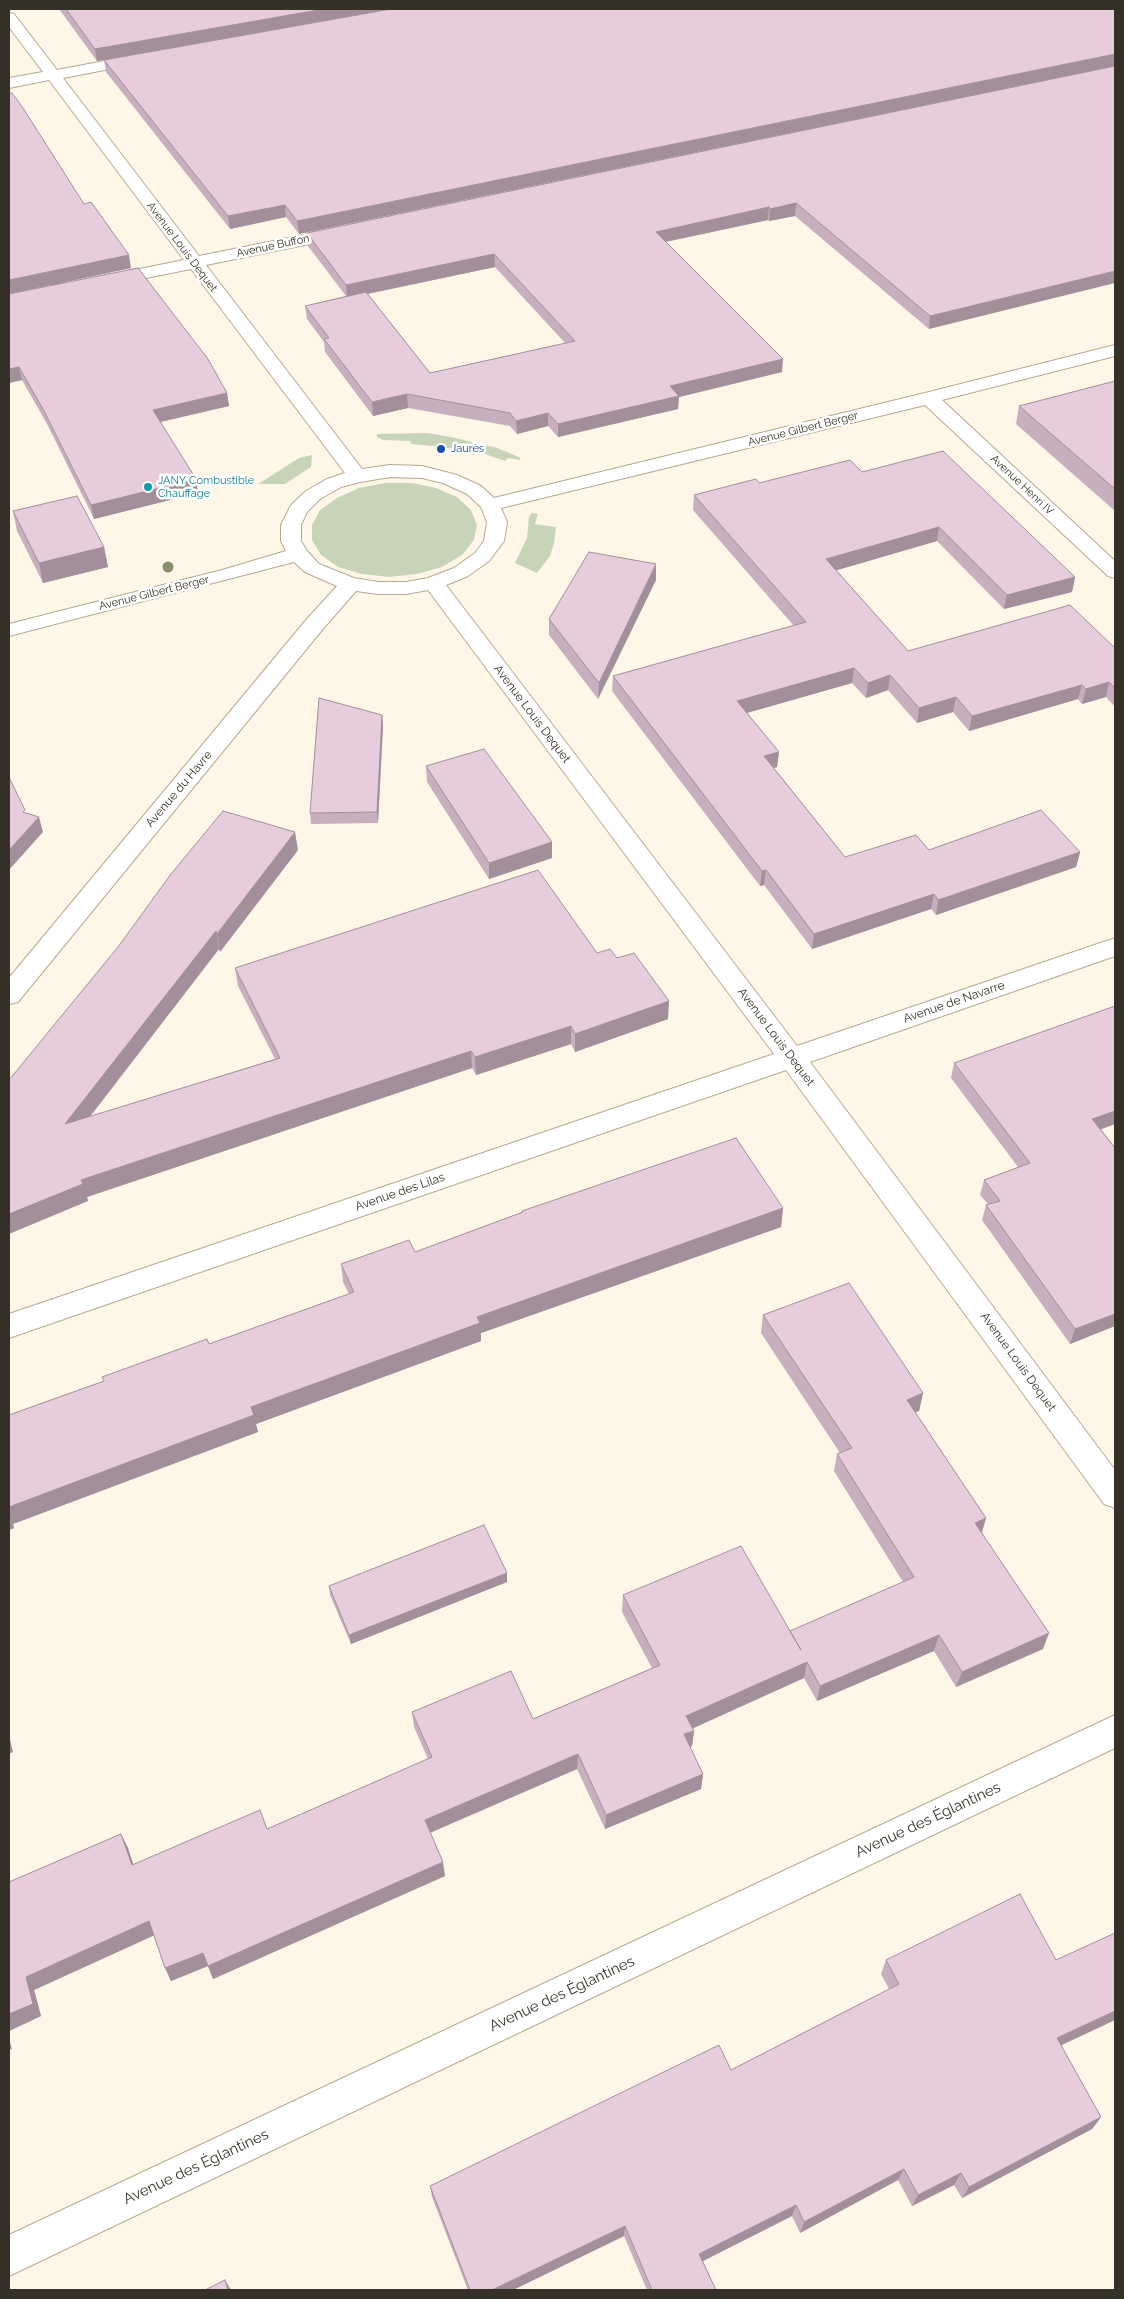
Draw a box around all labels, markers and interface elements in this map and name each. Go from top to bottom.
street label: Avenue Louis Dequet [144,199,220,295]
street label: Avenue Buffon [235,232,311,260]
street label: Avenue Gilbert Berger [747,409,859,449]
place label: Jaurès [451,442,484,456]
marker: Jaurès [435,443,447,455]
street label: Avenue Henri IV [988,452,1056,518]
place label: JANY Combustible Chauffage [158,474,254,500]
marker: JANY Combustible Chauffage [142,481,154,493]
street label: Avenue Gilbert Berger [98,573,210,613]
street label: Avenue Louis Dequet [490,662,574,766]
street label: Avenue du Havre [143,748,215,830]
street label: Avenue de Navarre [901,978,1007,1026]
street label: Avenue Louis Dequet [734,985,818,1089]
street label: Avenue des Lilas [353,1170,447,1214]
street label: Avenue Louis Dequet [977,1310,1059,1414]
street label: Avenue des Églantines [853,1778,1003,1862]
street label: Avenue des Églantines [487,1952,637,2036]
street label: Avenue des Églantines [121,2125,271,2209]

